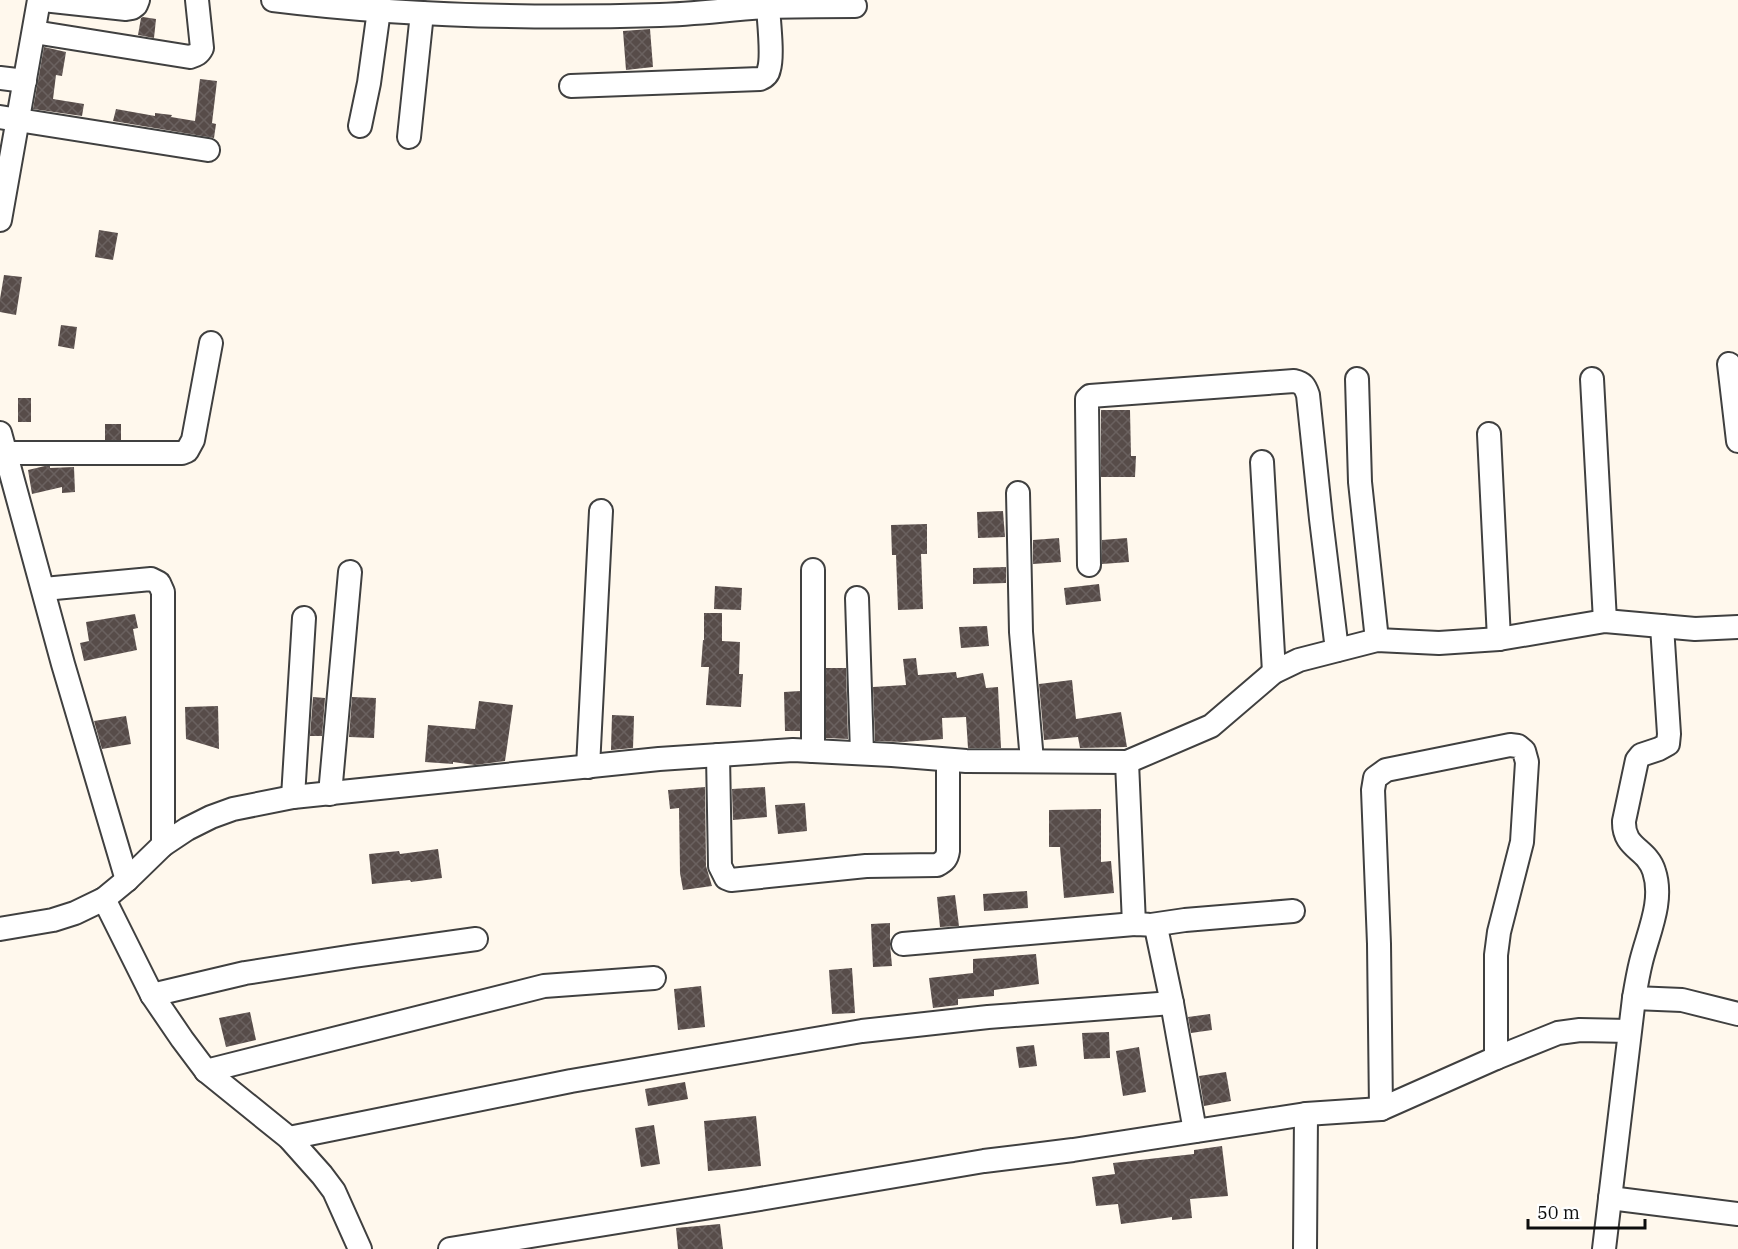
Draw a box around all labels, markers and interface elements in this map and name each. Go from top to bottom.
scale bar [1528,1192,1645,1230]
text: 50 m [1537,1201,1580,1224]

